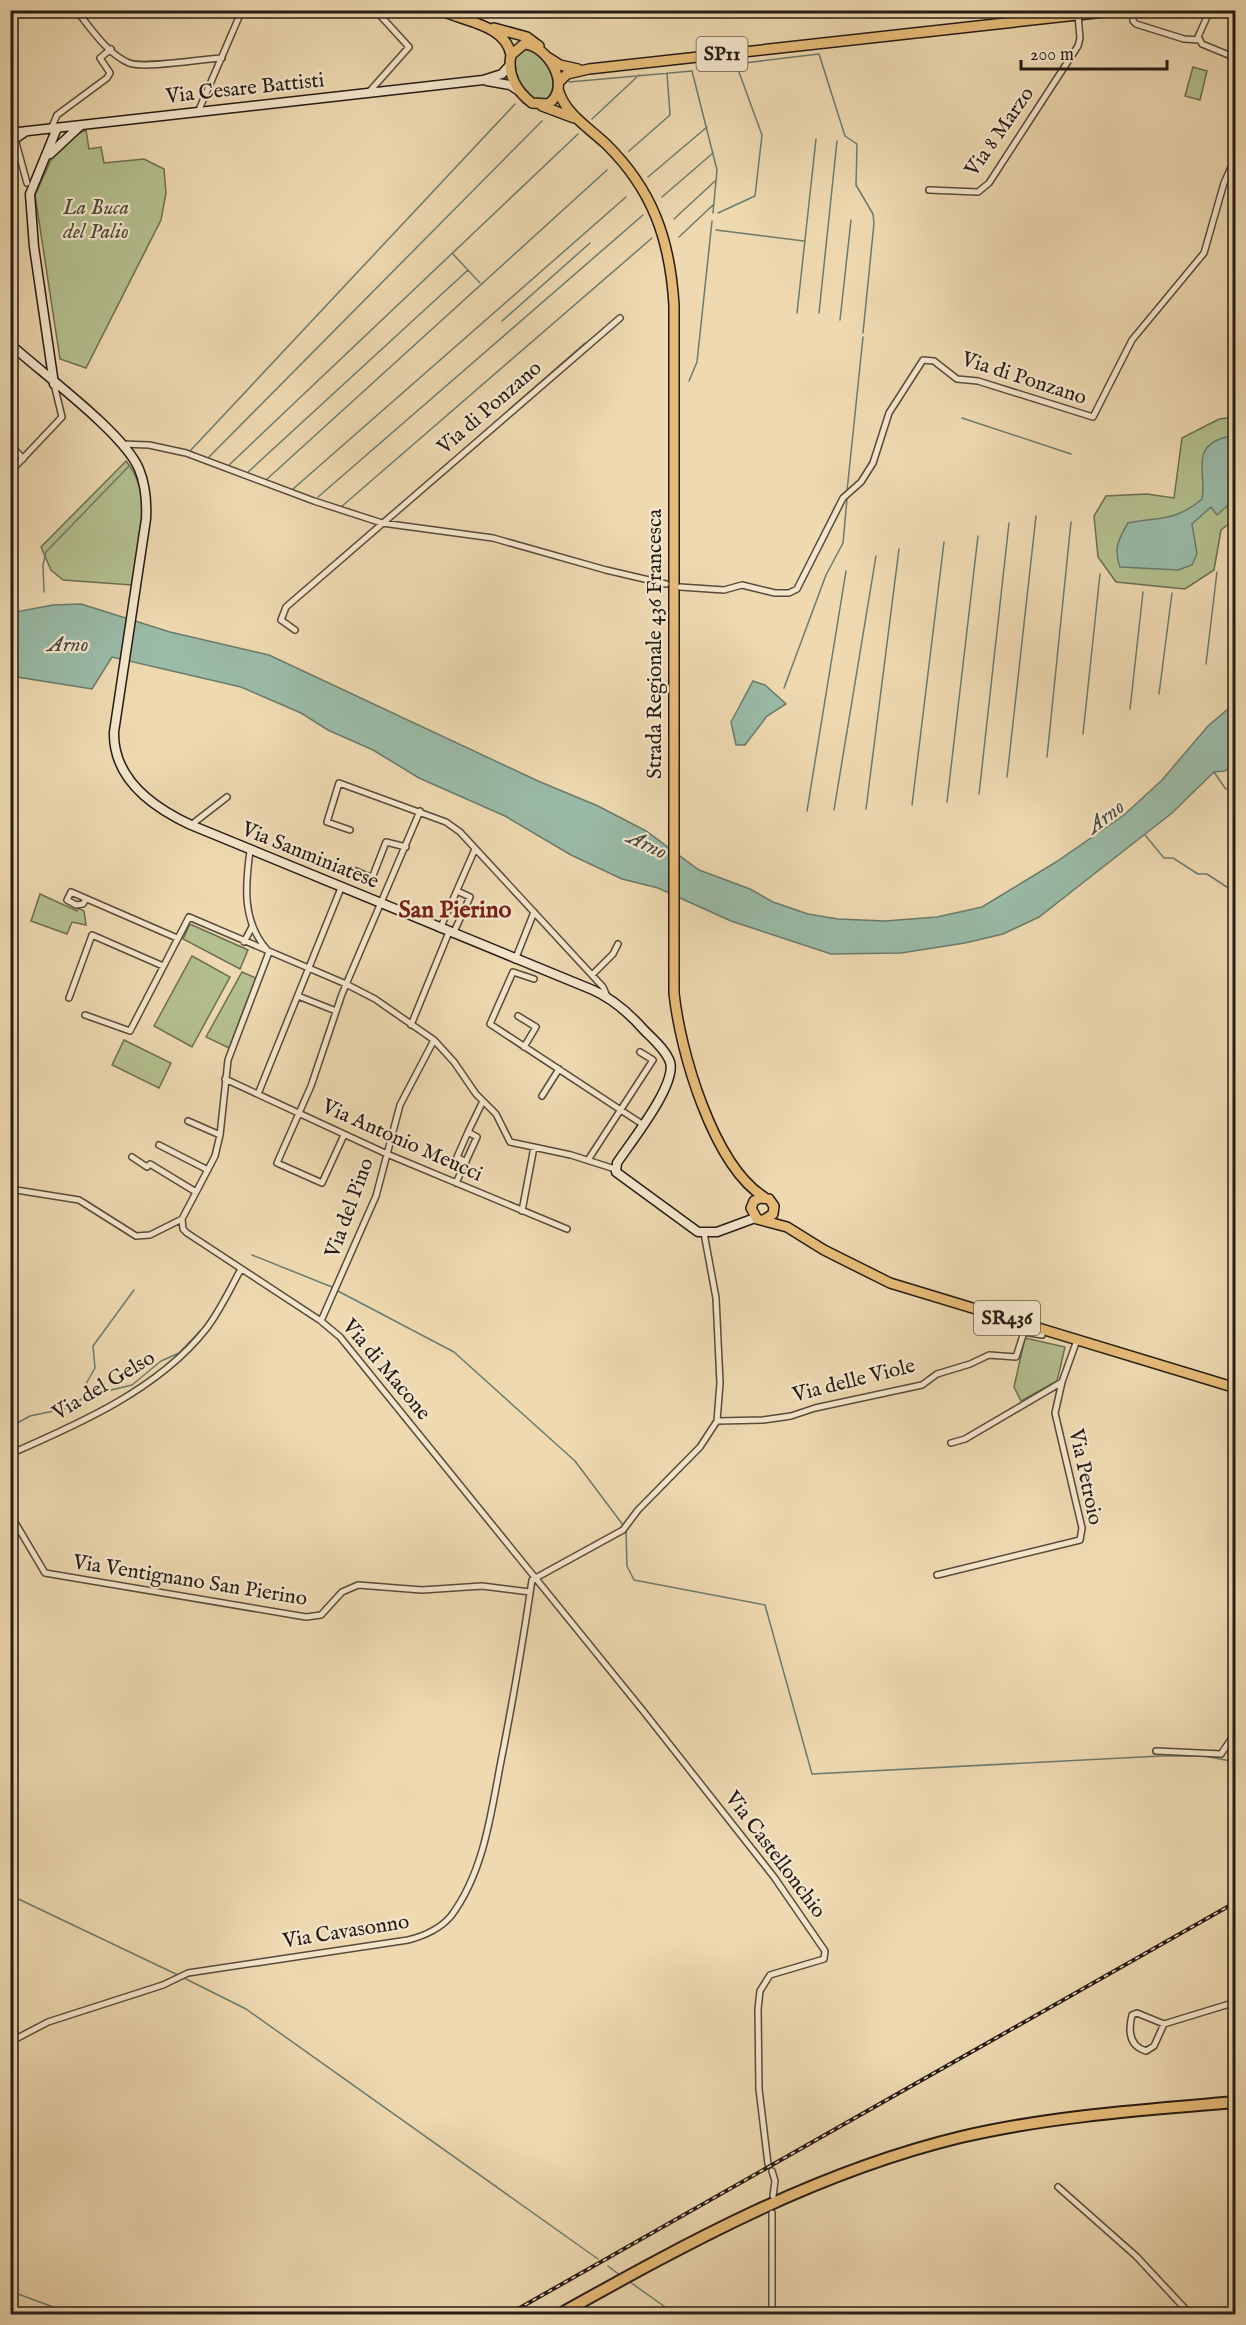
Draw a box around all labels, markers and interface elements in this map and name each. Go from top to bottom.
scale bar [1021,33,1166,71]
road number: SP11 [696,37,748,71]
text: 200 m [1030,44,1074,67]
street label: Via Cesare Battisti [163,67,326,111]
street label: Via 8 Marzo [959,82,1041,183]
park label: La Buca del Palio [62,195,129,246]
street label: Via di Ponzano [957,346,1090,412]
street label: Via di Ponzano [431,355,548,461]
street label: Strada Regionale 436 Francesca [642,508,669,779]
water label: Arno [45,631,89,659]
water label: Arno [1080,793,1131,842]
street label: Via Sanminiatese [236,816,383,896]
water label: Arno [621,823,672,867]
district label: San Pierino [399,895,511,926]
street label: Via Antonio Meucci [317,1093,487,1189]
street label: Via del Pino [319,1154,381,1263]
road number: SR436 [974,1301,1040,1335]
street label: Via di Macone [335,1313,437,1427]
street label: Via del Gelso [47,1345,160,1428]
street label: Via delle Viole [789,1353,918,1409]
street label: Via Petroio [1061,1426,1108,1527]
street label: Via Ventignano San Pierino [70,1549,309,1613]
street label: Via Castellonchio [718,1785,832,1924]
street label: Via Cavasonno [280,1909,411,1955]

